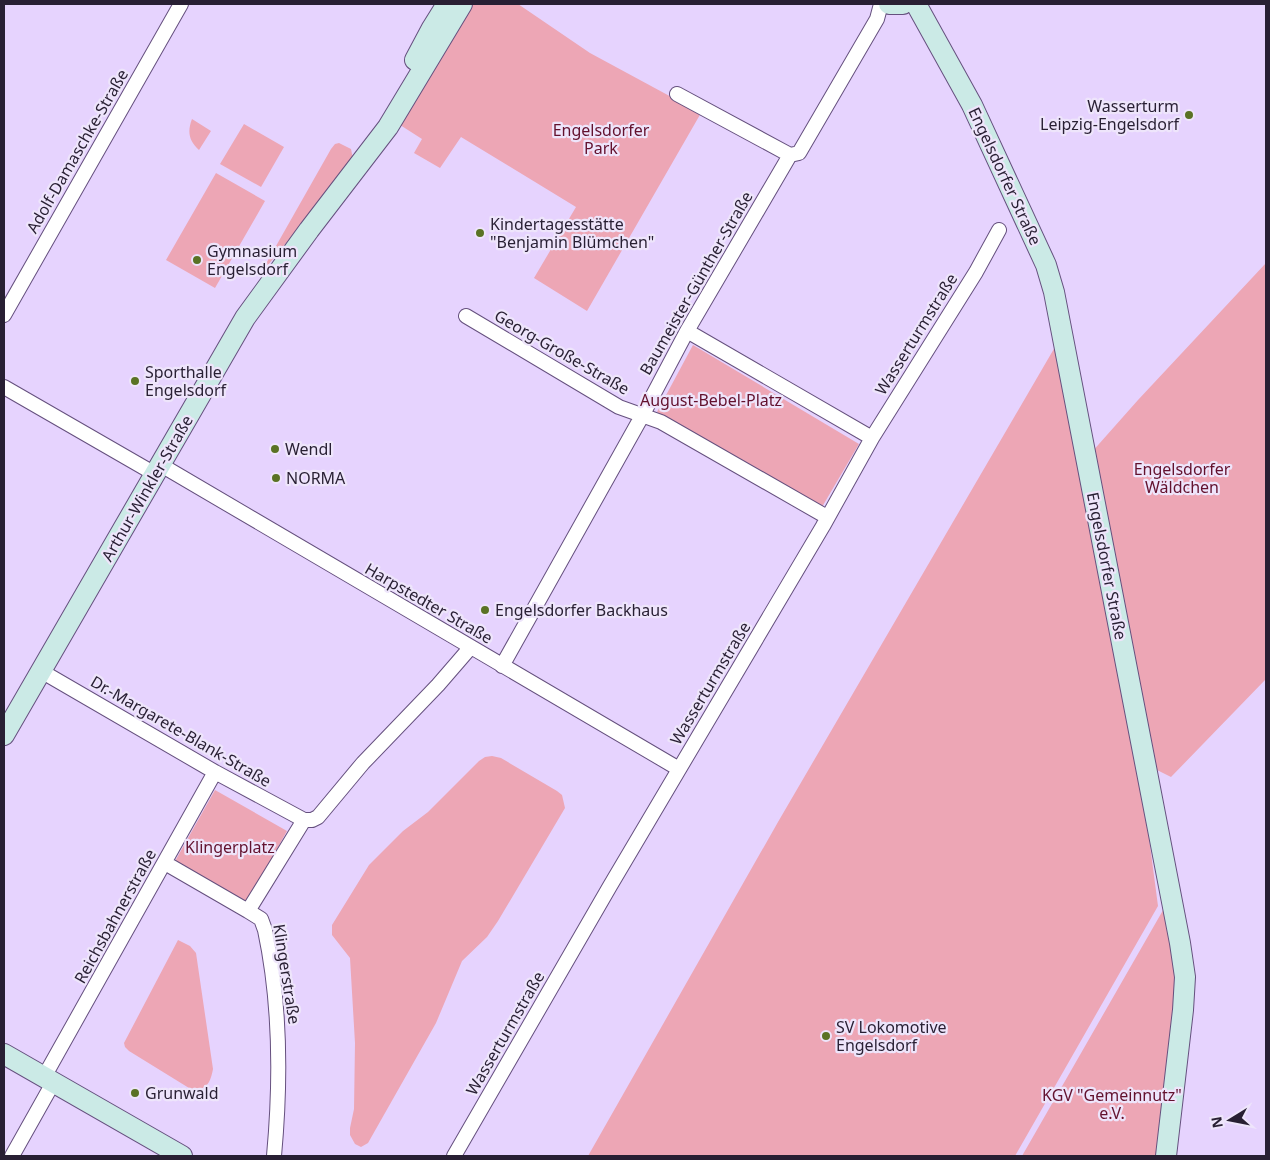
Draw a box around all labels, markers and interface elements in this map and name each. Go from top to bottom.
street label: Adolf-Damaschke-Straße [21,65,133,237]
place label: Wasserturm Leipzig-Engelsdorf [1040,95,1180,135]
street label: Engelsdorfer Straße [963,103,1047,249]
marker: Wasserturm Leipzig-Engelsdorf [1183,109,1195,121]
park label: Engelsdorfer Park [553,119,650,159]
street label: Baumeister-Günther-Straße [634,187,758,379]
place label: Kindertagesstätte "Benjamin Blümchen" [490,213,654,253]
marker: Kindertagesstätte "Benjamin Blümchen" [474,227,486,239]
place label: Gymnasium Engelsdorf [207,240,297,280]
marker: Gymnasium Engelsdorf [191,254,203,266]
street label: Wasserturmstraße [870,269,962,399]
street label: Georg-Große-Straße [490,304,634,400]
place label: Sporthalle Engelsdorf [145,361,228,401]
marker: Sporthalle Engelsdorf [129,375,141,387]
park label: August-Bebel-Platz [640,389,782,411]
street label: Arthur-Winkler-Straße [96,411,198,565]
place label: Wendl [285,438,332,460]
marker: Wendl [269,443,281,455]
park label: Engelsdorfer Wäldchen [1134,458,1231,498]
place label: NORMA [286,467,346,489]
marker: NORMA [270,472,282,484]
street label: Engelsdorfer Straße [1082,490,1132,642]
street label: Harpstedter Straße [361,557,497,649]
place label: Engelsdorfer Backhaus [495,599,668,621]
marker: Engelsdorfer Backhaus [479,604,491,616]
street label: Wasserturmstraße [665,618,755,748]
street label: Dr.-Margarete-Blank-Straße [87,670,275,792]
park label: Klingerplatz [185,836,275,858]
street label: Reichsbahnerstraße [69,845,161,987]
street label: Klingerstraße [268,922,306,1026]
street label: Wasserturmstraße [461,967,549,1099]
place label: SV Lokomotive Engelsdorf [836,1016,947,1056]
marker: SV Lokomotive Engelsdorf [820,1030,832,1042]
place label: Grunwald [145,1082,219,1104]
park label: KGV "Gemeinnutz" e.V. [1042,1084,1182,1124]
marker: Grunwald [129,1087,141,1099]
north arrow [1205,1095,1255,1145]
text: N [1206,1115,1227,1130]

